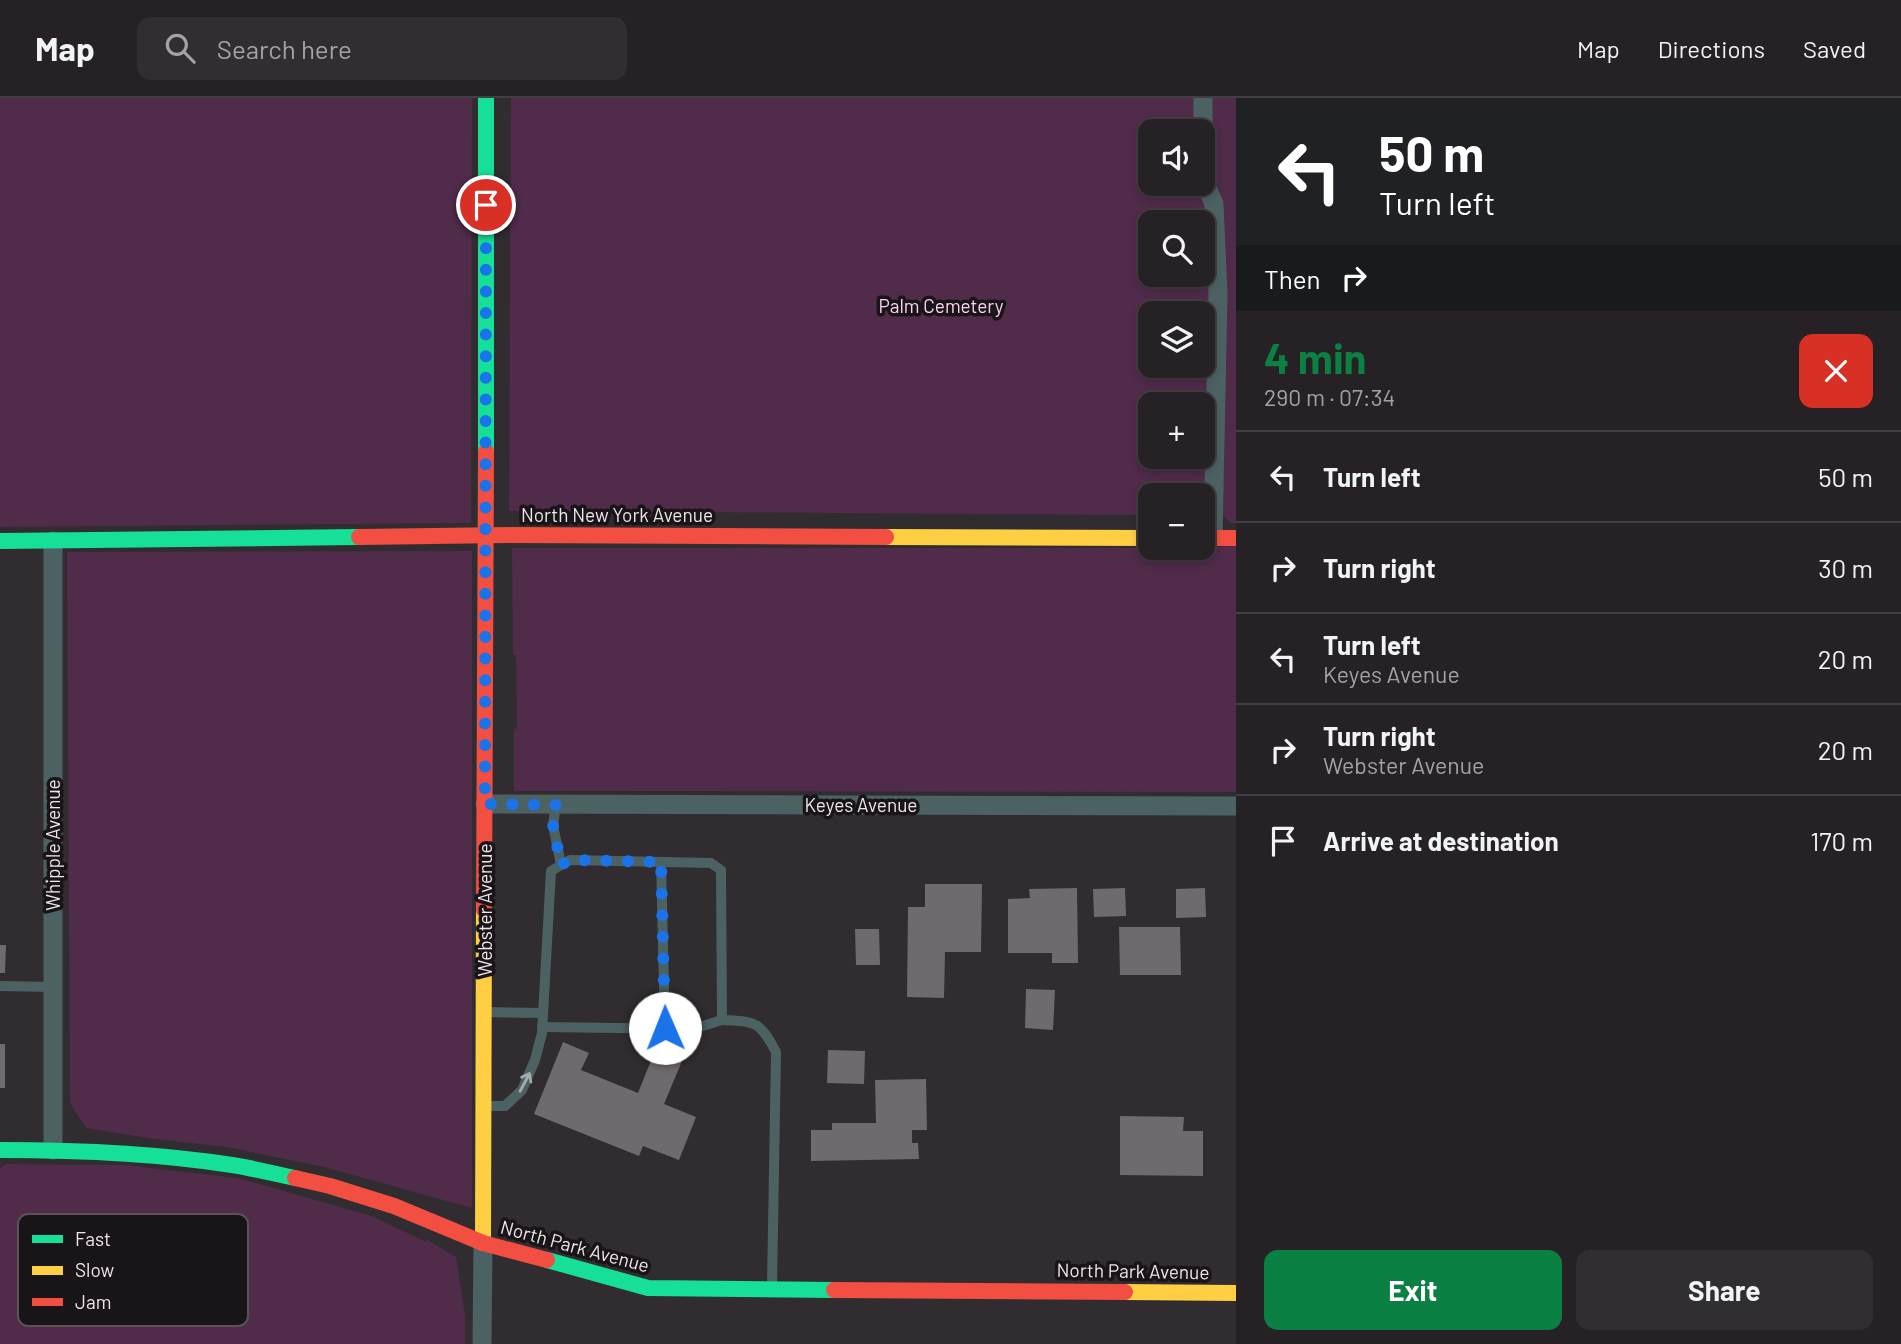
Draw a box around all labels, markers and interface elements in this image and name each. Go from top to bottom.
search box [137,17,627,80]
text: Map [35,28,95,68]
icon: search [161,29,199,67]
text: Search here [217,33,352,64]
text: Map [1577,34,1620,63]
text: Directions [1658,34,1765,63]
text: Saved [1803,34,1866,63]
map controls [1138,119,1215,560]
button: sound [1138,119,1215,196]
text: 50 m [1379,123,1484,182]
icon: left [1264,126,1355,217]
pin [456,175,516,235]
text: Turn left [1379,183,1496,221]
icon: arrive [467,186,505,224]
button: search [1138,210,1215,287]
icon: right [1335,259,1373,297]
text: Then [1264,263,1321,294]
park label: Palm Cemetery [879,294,1004,317]
button: layers [1138,301,1215,378]
text: 4 min [1264,332,1367,382]
button: close [1799,334,1873,408]
text: 290 m · 07:34 [1264,383,1395,411]
button: + [1138,392,1215,469]
icon: left [1264,458,1302,496]
text: Turn left [1323,461,1421,492]
text: 50 m [1818,461,1873,492]
button: − [1138,483,1215,560]
street label: North New York Avenue [521,503,713,526]
icon: right [1264,549,1302,587]
text: Turn right [1323,552,1436,583]
text: 30 m [1818,552,1873,583]
text: Turn left [1323,629,1421,660]
icon: left [1264,640,1302,678]
text: 20 m [1818,643,1873,674]
text: Keyes Avenue [1323,660,1460,688]
text: Turn right [1323,720,1436,751]
icon: right [1264,731,1302,769]
text: 20 m [1818,734,1873,765]
text: Webster Avenue [1323,751,1484,779]
street label: Whipple Avenue [41,779,64,911]
street label: Keyes Avenue [805,793,917,816]
icon: arrive [1264,822,1302,860]
text: Arrive at destination [1323,825,1559,856]
text: 170 m [1810,825,1873,856]
street label: Webster Avenue [473,843,496,977]
position arrow [628,991,702,1065]
one-way arrow [518,1072,532,1093]
legend [18,1214,248,1326]
street label: North Park Avenue [498,1215,652,1276]
text: Fast [75,1227,111,1250]
button: Exit [1264,1250,1562,1330]
button: Share [1576,1250,1873,1330]
text: Slow [75,1258,114,1281]
street label: North Park Avenue [1056,1258,1210,1283]
text: Jam [75,1290,111,1313]

